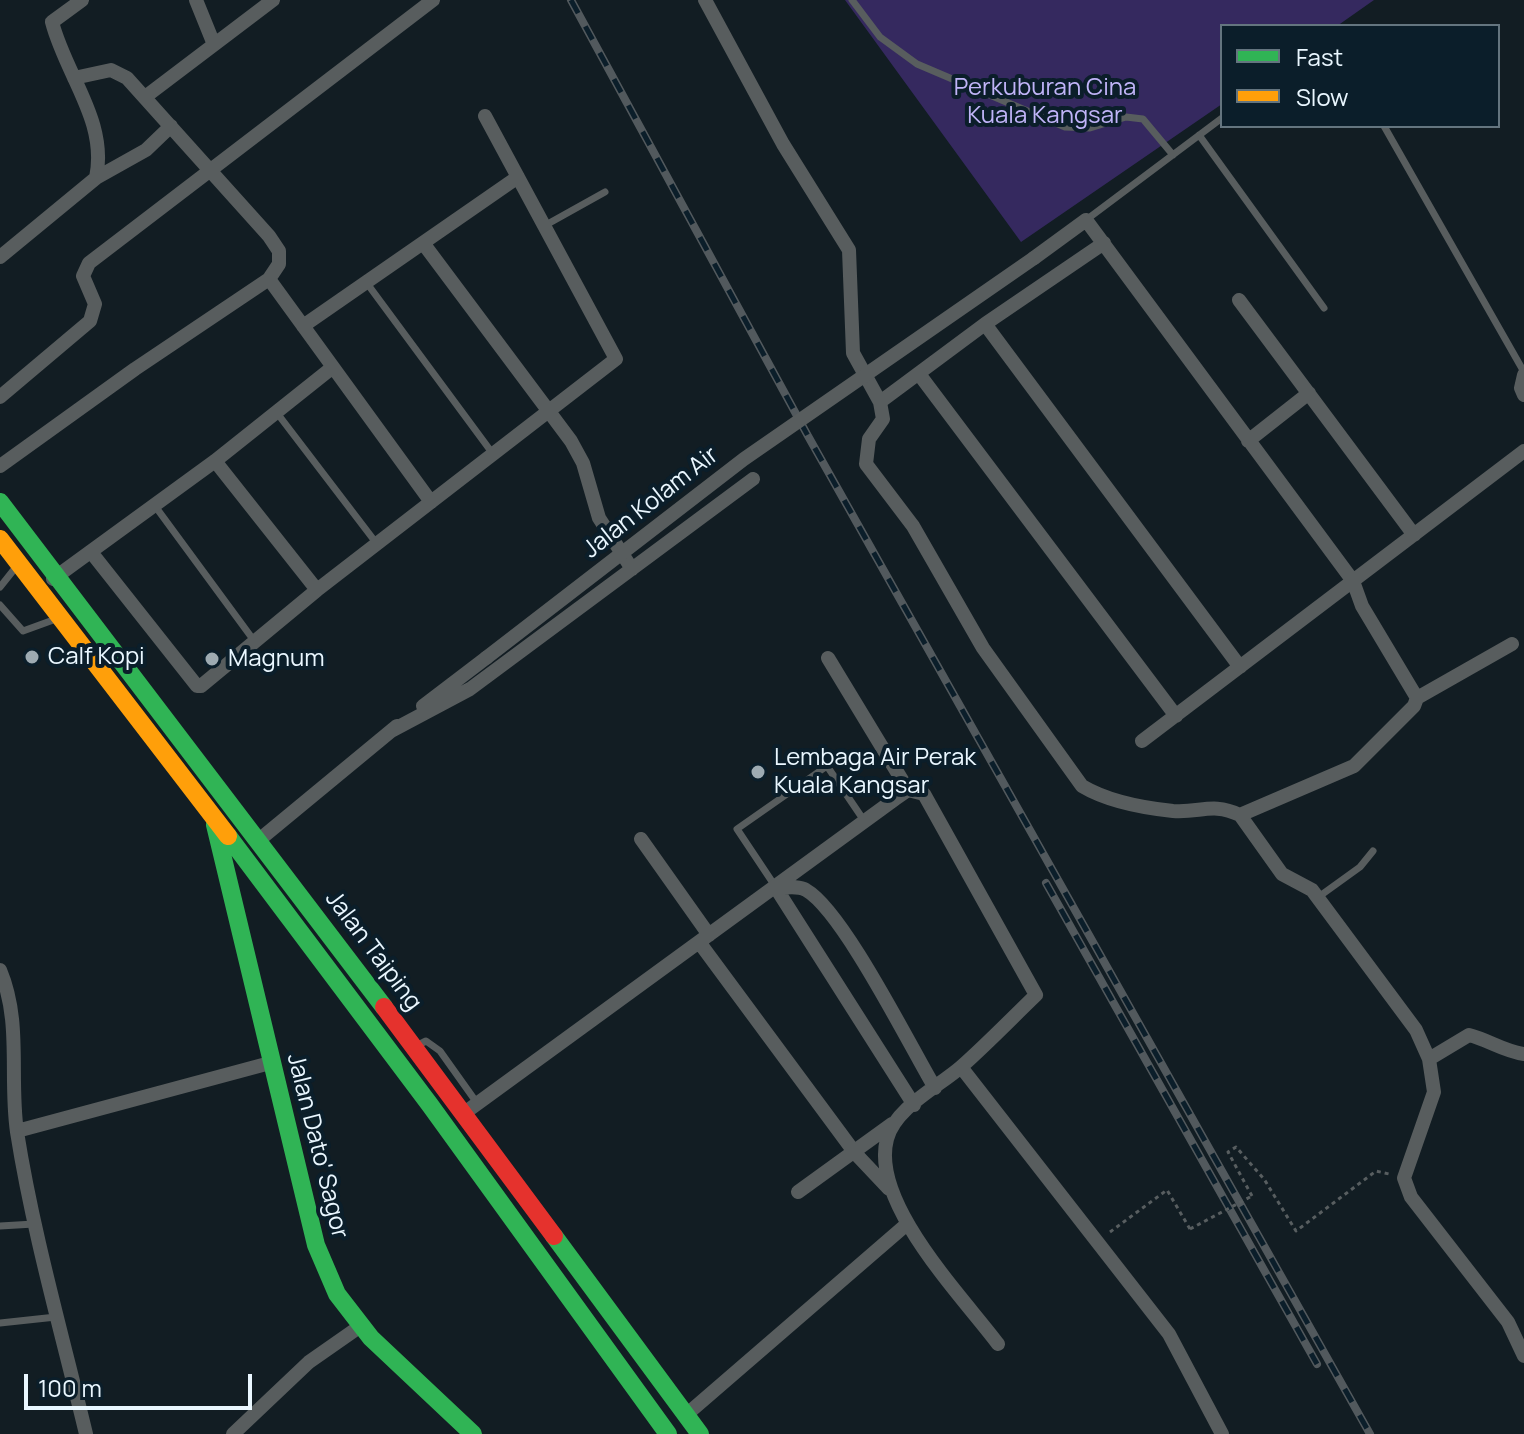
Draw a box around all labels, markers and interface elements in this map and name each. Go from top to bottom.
legend [1220,24,1500,128]
text: Fast [1296,40,1343,73]
park label: Perkuburan Cina Kuala Kangsar [954,74,1136,130]
text: Slow [1296,80,1349,113]
street label: Jalan Kolam Air [578,441,724,565]
place label: Calf Kopi [48,643,145,671]
place label: Magnum [228,645,325,673]
marker: Calf Kopi [23,648,41,666]
marker: Magnum [203,650,221,668]
place label: Lembaga Air Perak Kuala Kangsar [774,744,976,800]
marker: Lembaga Air Perak Kuala Kangsar [749,763,767,781]
street label: Jalan Taiping [319,886,427,1016]
street label: Jalan Dato' Sagor [280,1051,354,1241]
scale bar [28,1358,256,1408]
text: 100 m [38,1371,102,1404]

